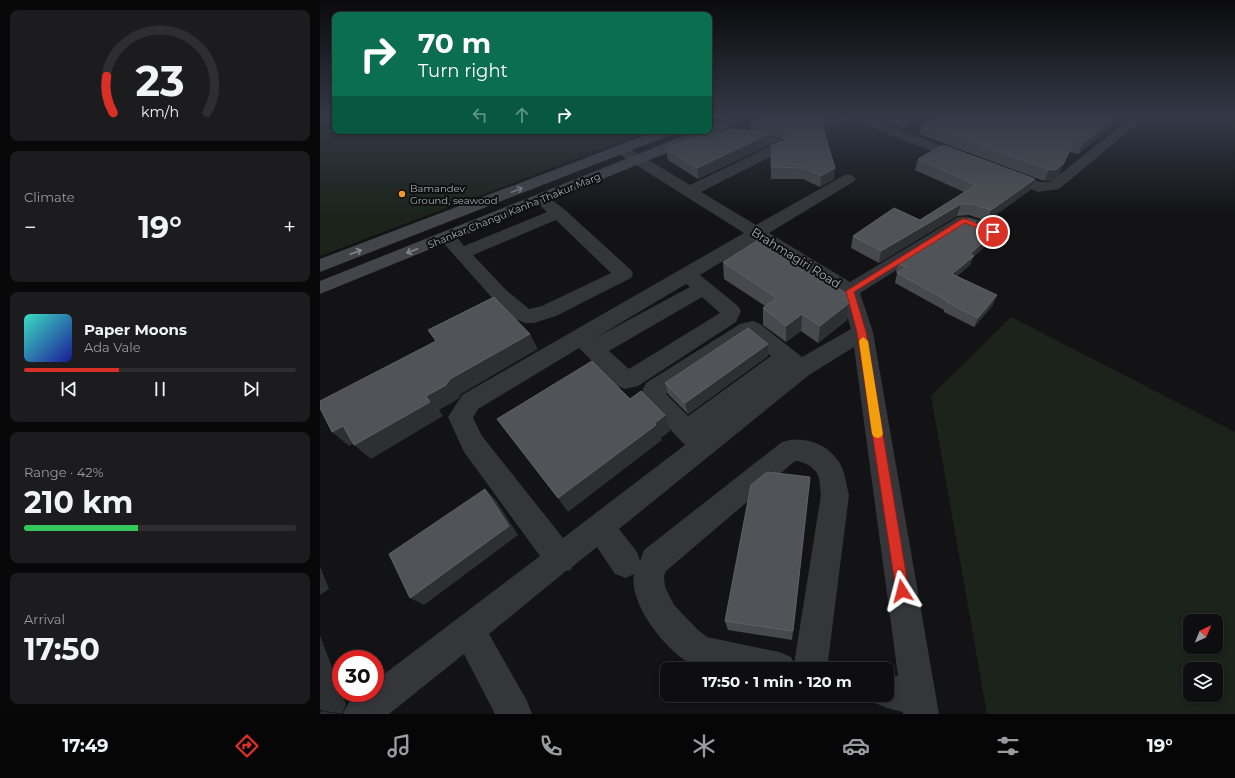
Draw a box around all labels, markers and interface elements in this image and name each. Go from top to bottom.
text: 70 m [418,26,491,60]
icon: right [352,28,404,80]
text: 23 [135,56,185,106]
text: Turn right [418,60,508,82]
text: km/h [141,103,179,121]
icon: left [469,104,491,126]
icon: ahead [511,104,533,126]
icon: right [553,104,575,126]
street label: Shankar Changu Kanha Thakur Marg [426,170,603,251]
place label: Bamandev Ground, seawood [410,182,497,207]
one-way arrow [510,186,522,194]
text: Climate [24,189,75,205]
marker: Bamandev Ground, seawood [397,189,407,199]
text: 19° [138,209,182,246]
text: − [24,214,37,241]
text: + [283,214,296,241]
pin [976,215,1010,249]
icon: arrive [982,221,1004,243]
street label: Brahmagiri Road [749,224,844,291]
one-way arrow [350,248,362,256]
one-way arrow [407,248,419,255]
text: Paper Moons [84,320,187,339]
text: Ada Vale [84,339,141,355]
icon: previous [58,378,80,400]
icon: pause [149,378,171,400]
icon: next [240,378,262,400]
text: Range · 42% [24,464,104,480]
text: 210 km [24,484,133,521]
position arrow [881,570,923,612]
text: Arrival [24,611,65,627]
north arrow [1183,614,1223,654]
map controls [1183,614,1223,702]
text: 17:50 [24,631,100,668]
speed limit sign: 30 [332,650,384,702]
button: layers [1183,662,1223,702]
text: 17:50 · 1 min · 120 m [702,672,852,691]
icon: directions [233,732,261,760]
icon: music [385,732,413,760]
icon: phone [537,732,565,760]
icon: climate [690,732,718,760]
icon: car [842,732,870,760]
icon: filters [994,732,1022,760]
text: 17:49 [62,735,109,757]
text: 19° [1147,735,1173,757]

